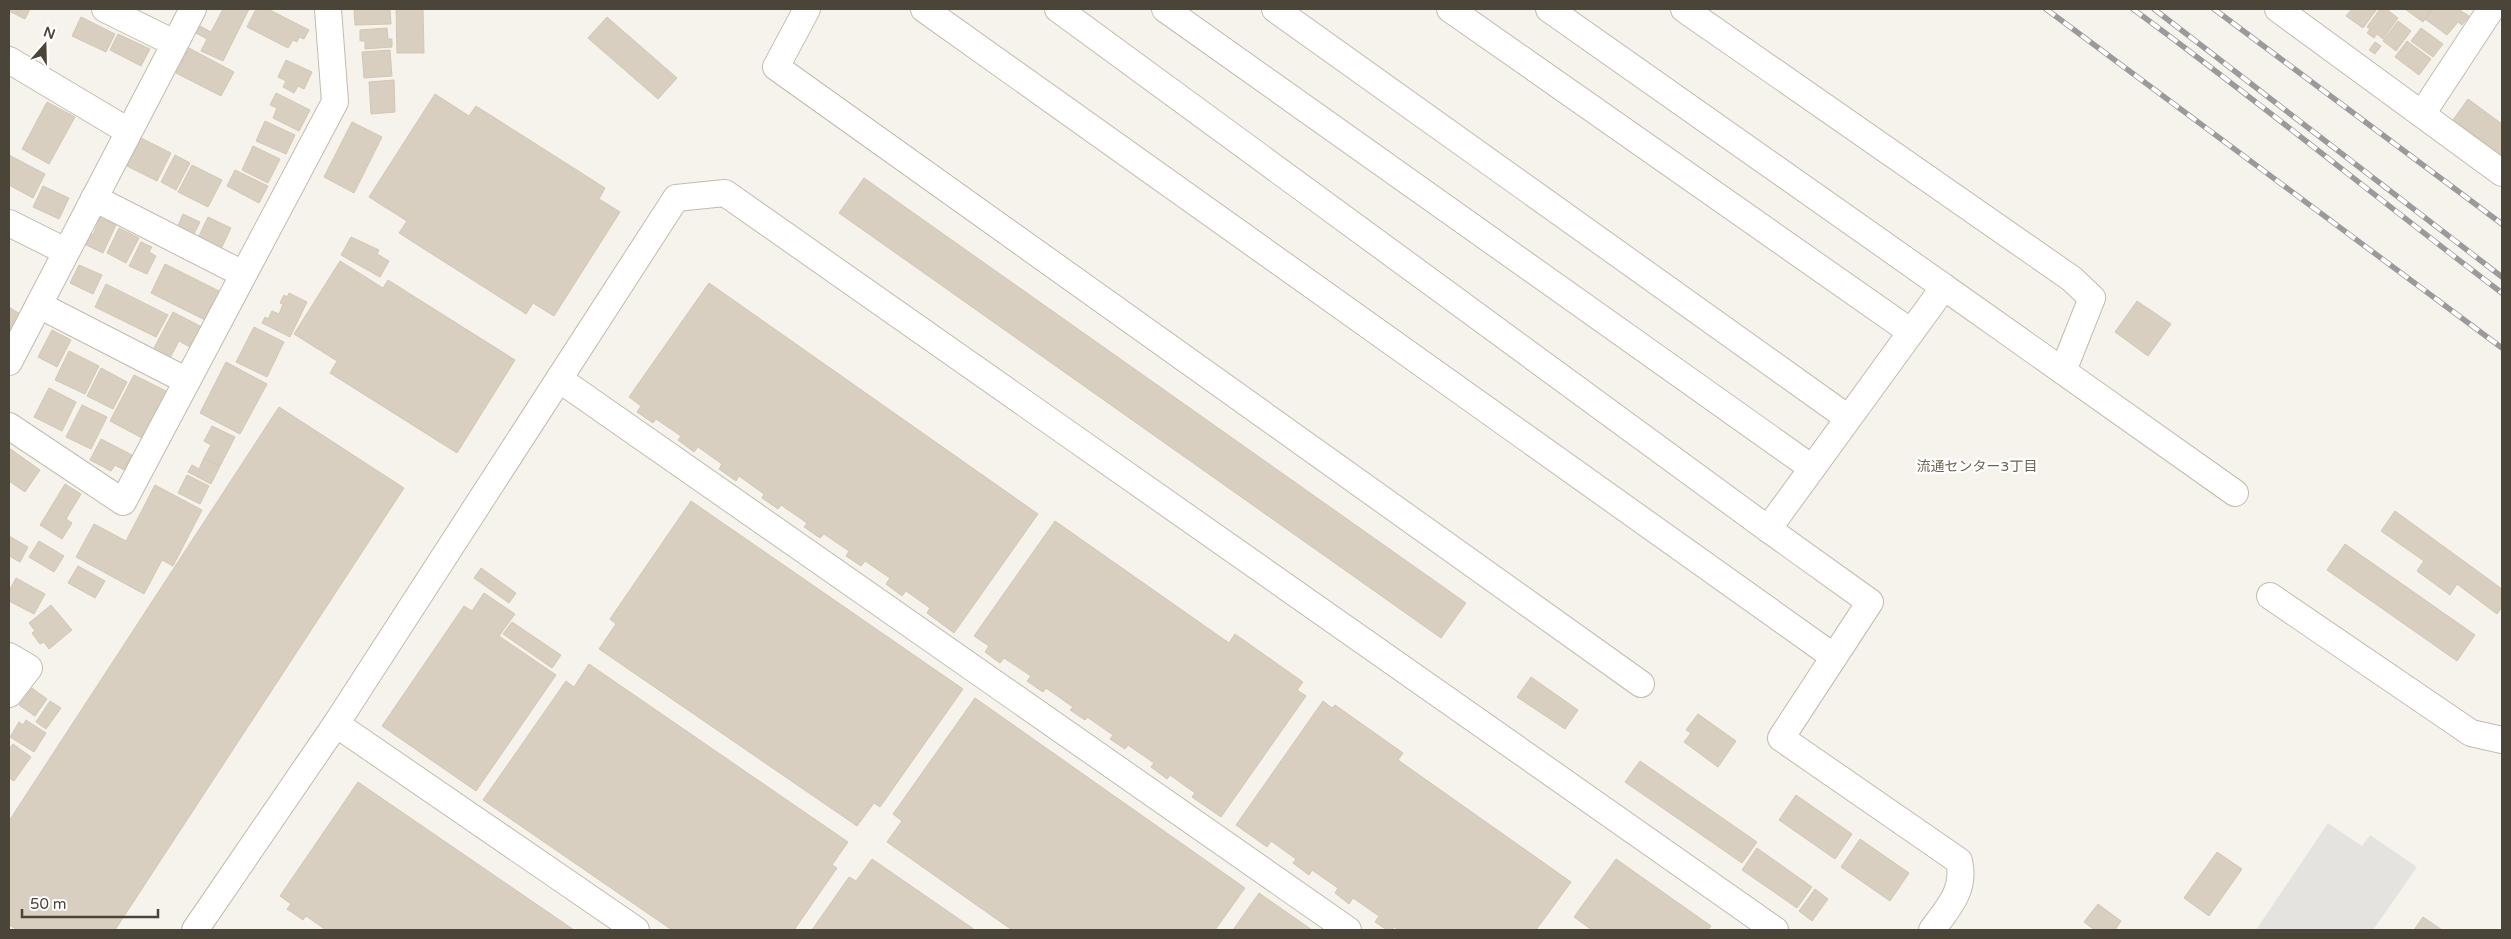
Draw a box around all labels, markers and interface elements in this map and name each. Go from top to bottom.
north arrow [20,20,70,70]
text: N [41,23,57,43]
district label: 流通センター3丁目 [1917,458,2037,475]
scale bar [22,886,159,918]
text: 50 m [30,895,67,913]

